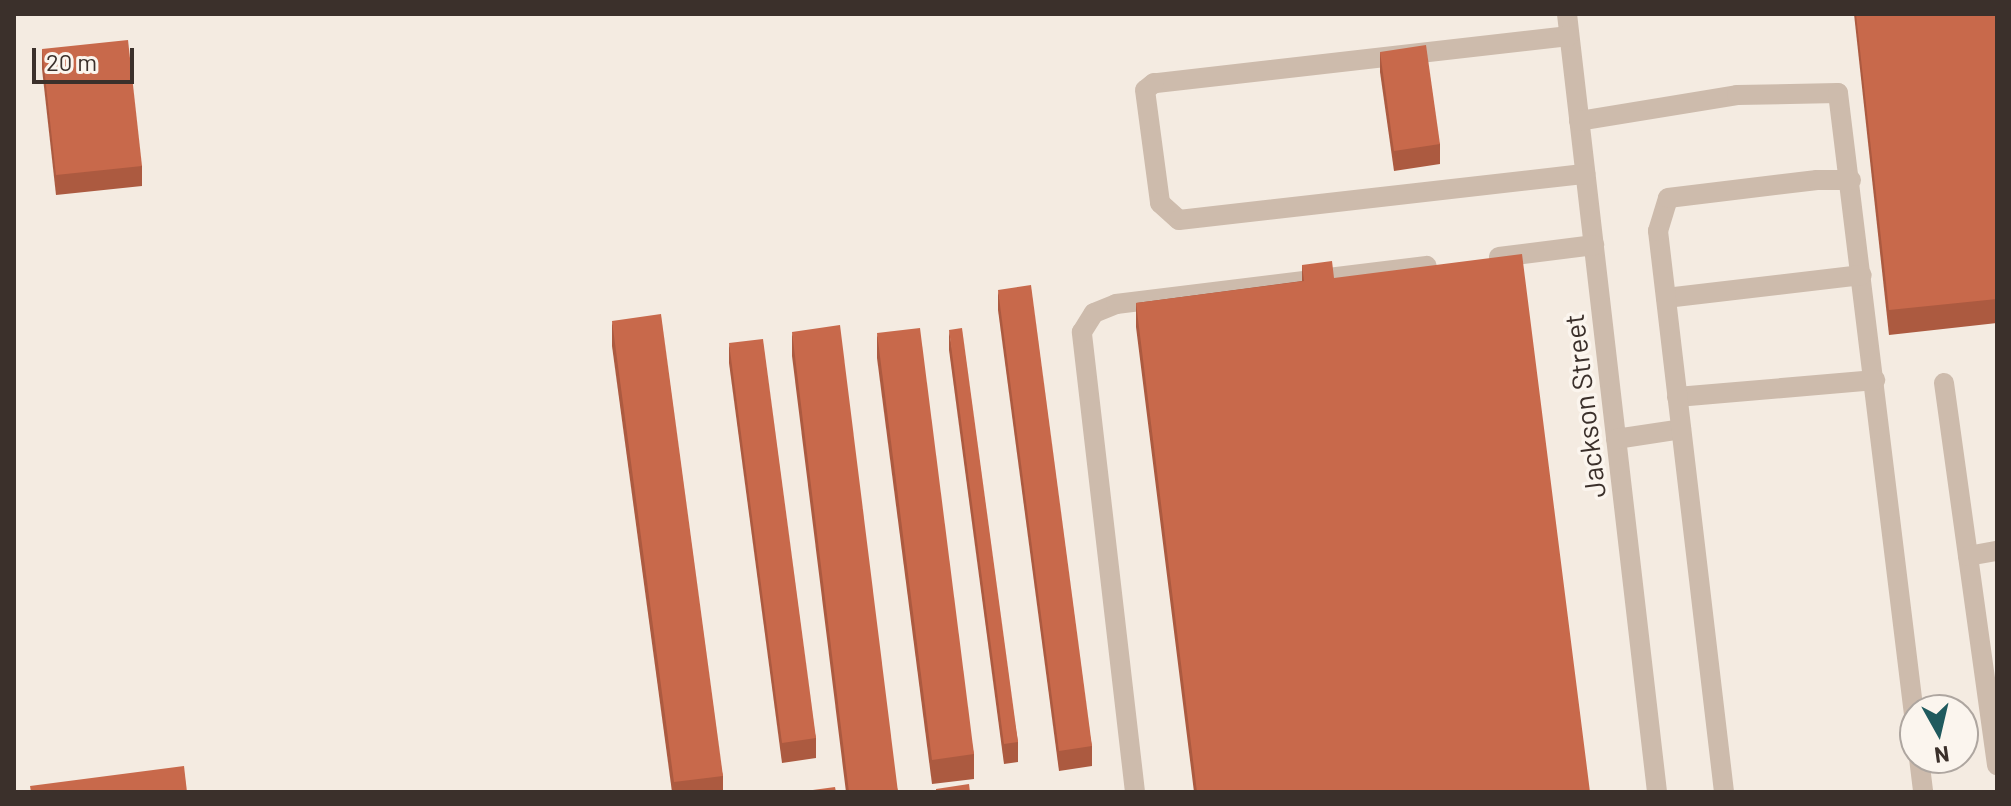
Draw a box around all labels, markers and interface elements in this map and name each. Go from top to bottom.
scale bar [36,32,138,82]
text: 20 m [46,47,97,76]
street label: Jackson Street [1556,312,1612,500]
north arrow [1899,694,1979,774]
text: N [1933,742,1951,770]

